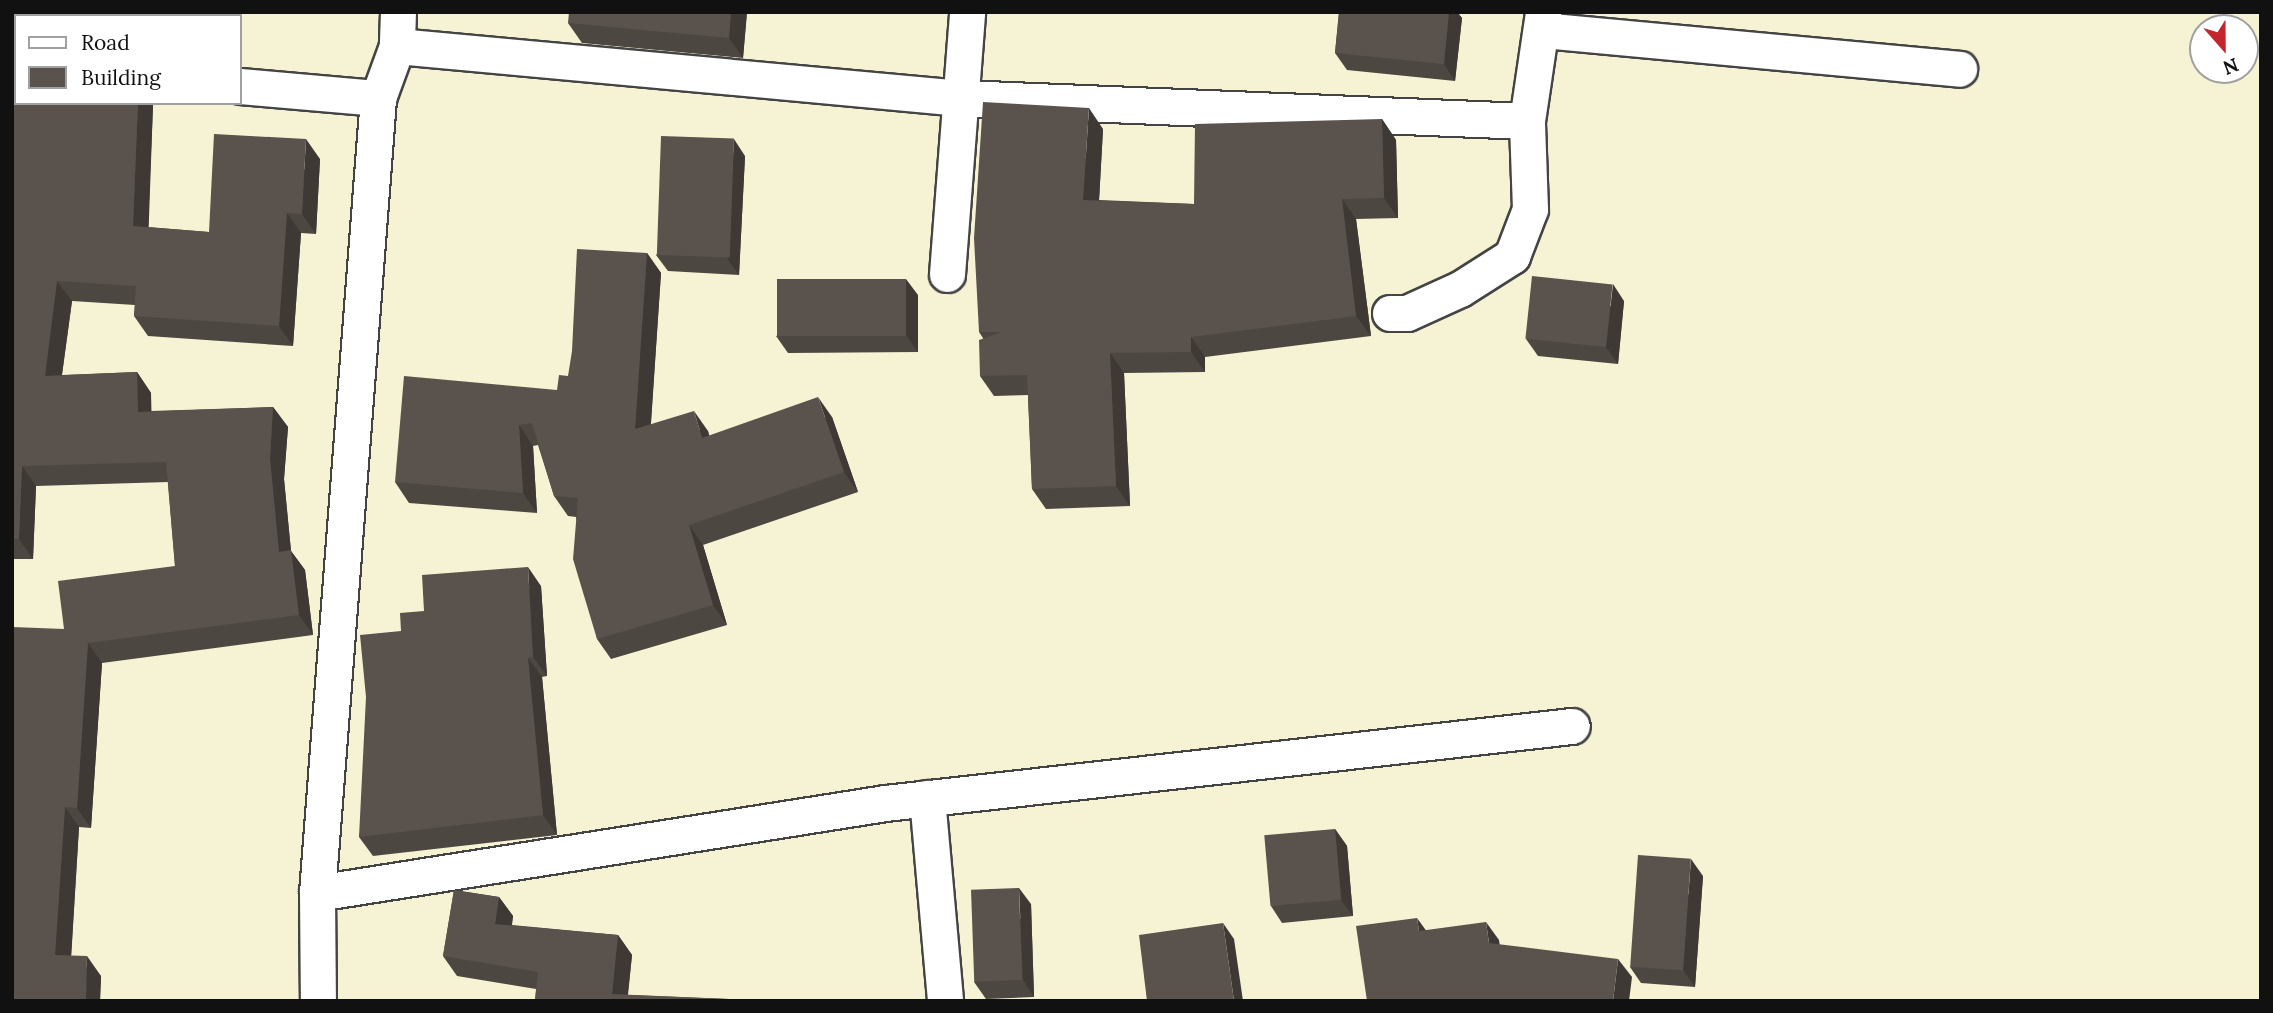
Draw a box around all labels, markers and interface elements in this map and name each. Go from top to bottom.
legend [14,14,242,105]
north arrow [2189,14,2259,84]
text: Road [81,29,130,56]
text: N [2220,53,2242,81]
text: Building [81,64,161,91]

